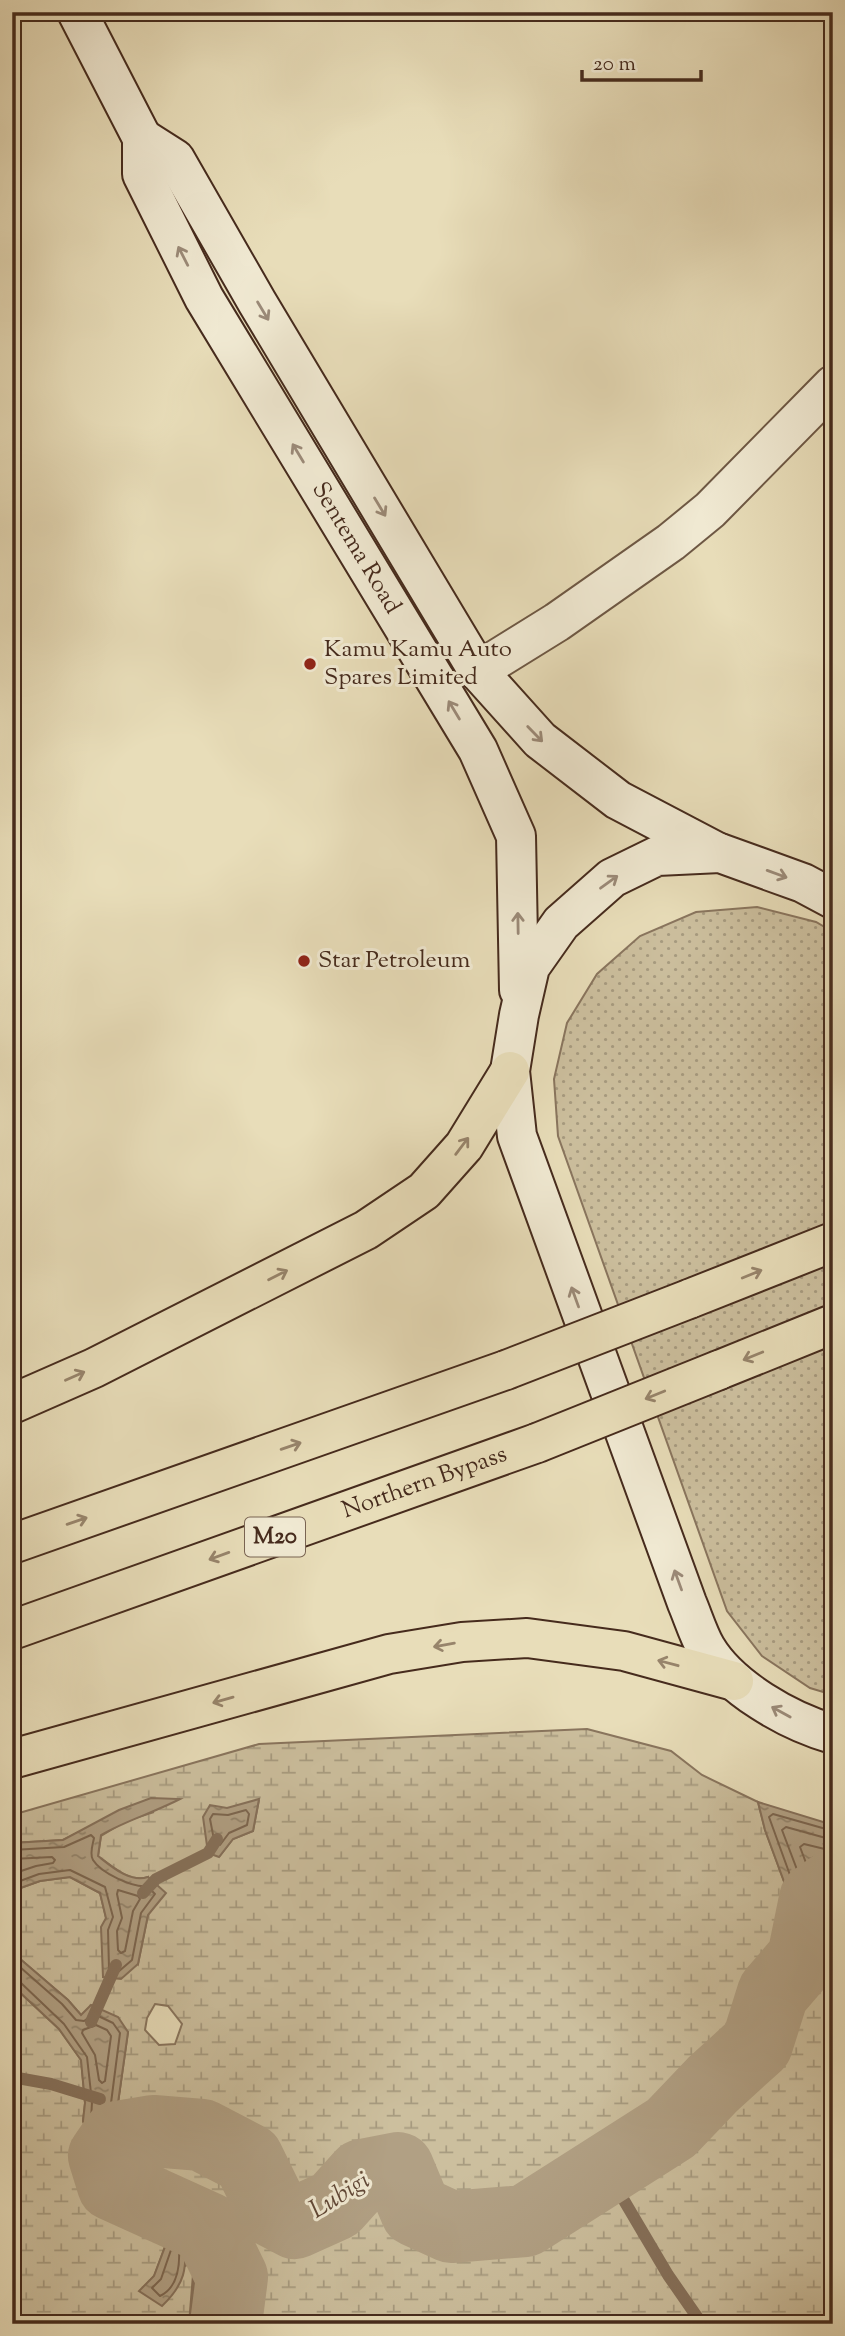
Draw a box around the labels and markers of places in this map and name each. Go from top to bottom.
place label: Kamu Kamu Auto Spares Limited [324,633,512,695]
marker: Kamu Kamu Auto Spares Limited [302,656,318,672]
place label: Star Petroleum [318,944,471,978]
marker: Star Petroleum [296,953,312,969]

